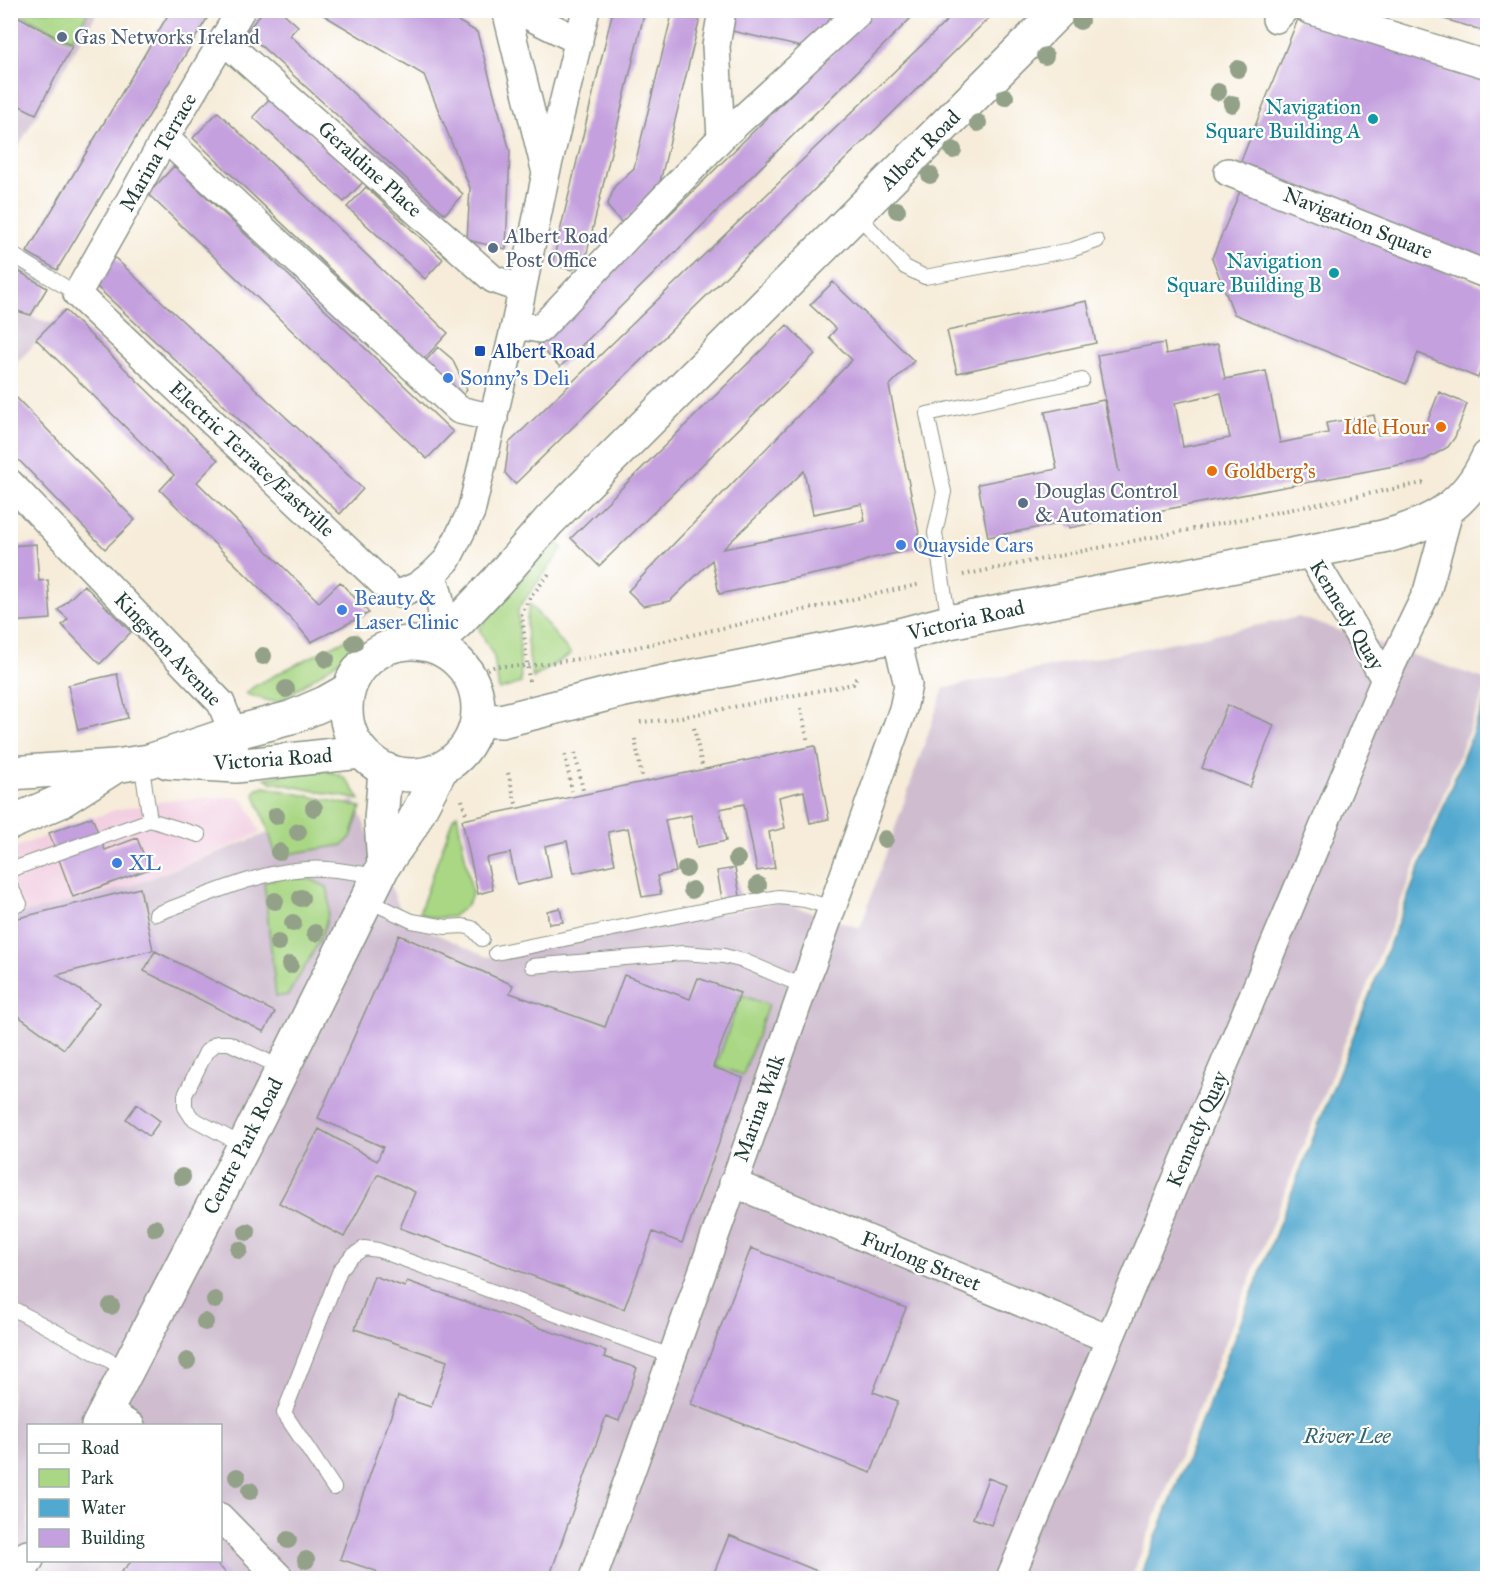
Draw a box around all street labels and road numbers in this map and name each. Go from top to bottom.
street label: Marina Terrace [114,88,203,216]
street label: Albert Road [874,104,966,196]
street label: Geraldine Place [312,115,428,223]
street label: Navigation Square [1279,181,1437,265]
street label: Electric Terrace/Eastville [164,376,340,543]
street label: Kennedy Quay [1304,555,1391,676]
street label: Kingston Avenue [108,587,228,712]
street label: Victoria Road [904,594,1027,646]
street label: Victoria Road [212,742,334,776]
street label: Marina Walk [728,1051,790,1165]
street label: Kennedy Quay [1161,1066,1234,1191]
street label: Centre Park Road [197,1073,289,1219]
street label: Furlong Street [857,1225,985,1297]

